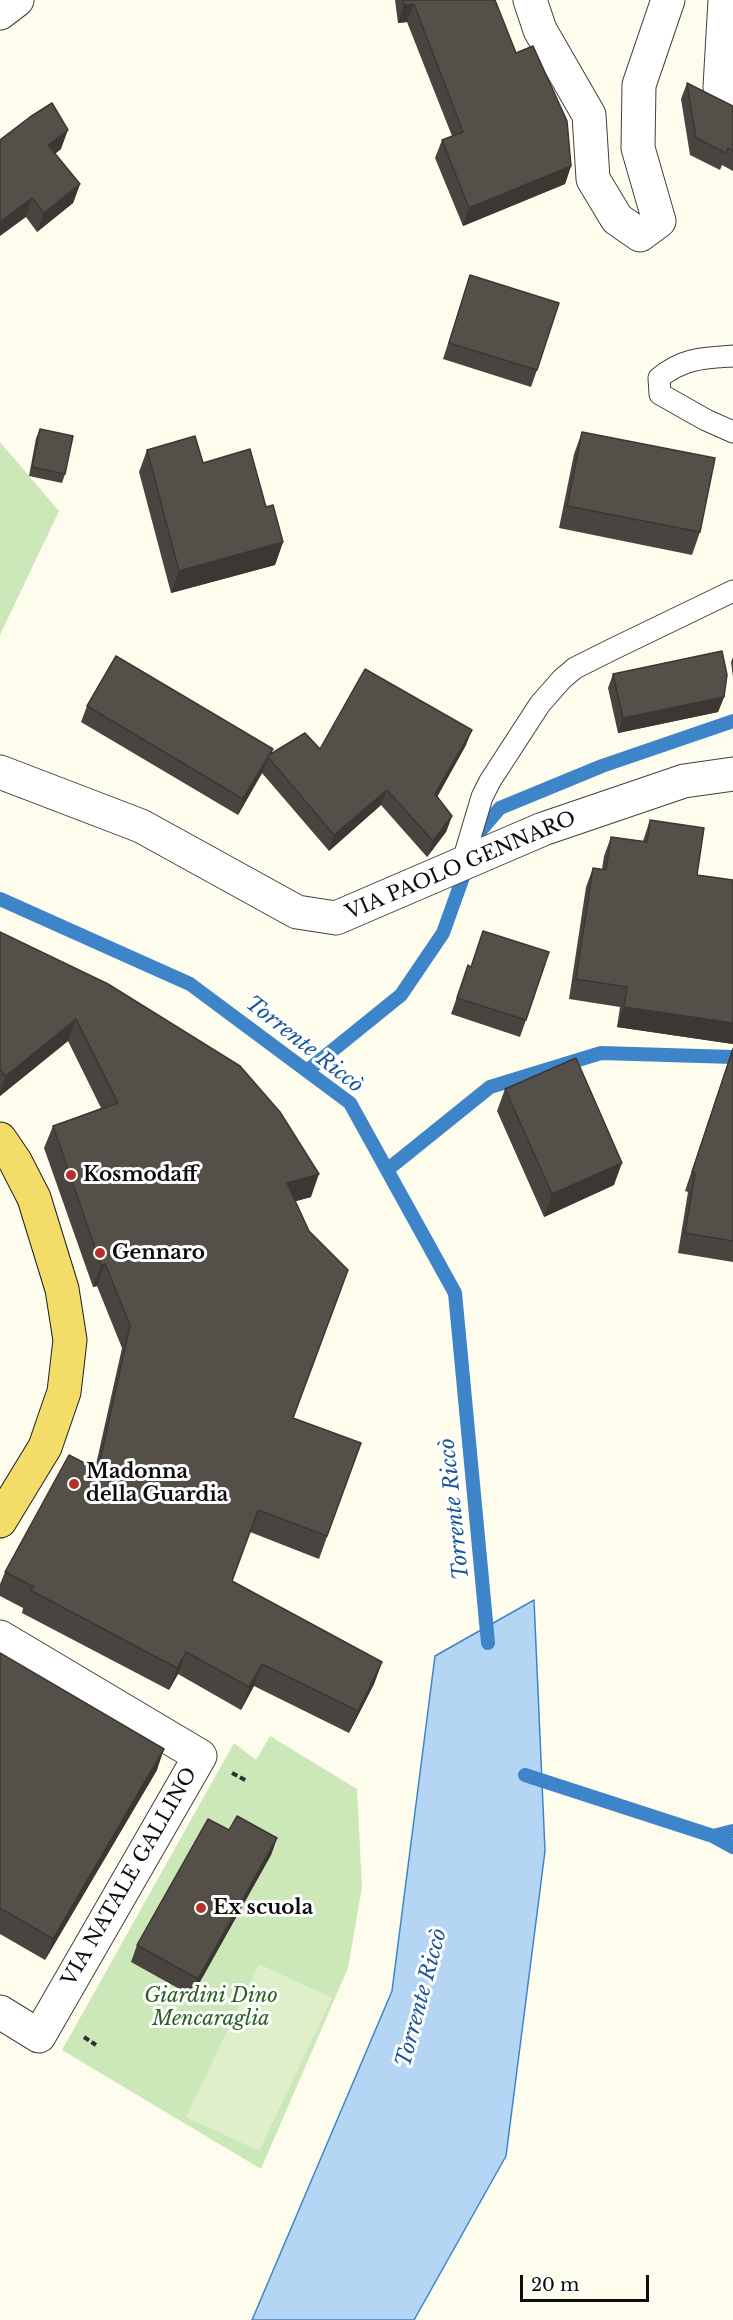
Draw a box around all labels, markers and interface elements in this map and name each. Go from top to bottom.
street label: VIA PAOLO GENNARO [342,807,580,925]
water label: Torrente Riccò [240,991,368,1099]
place label: Kosmodaff [83,1163,198,1187]
marker: Kosmodaff [64,1168,78,1182]
place label: Gennaro [112,1241,205,1265]
marker: Gennaro [93,1246,107,1260]
water label: Torrente Riccò [435,1437,475,1581]
place label: Madonna della Guardia [86,1460,228,1507]
marker: Madonna della Guardia [67,1477,81,1491]
street label: VIA NATALE GALLINO [57,1763,203,1991]
place label: Ex scuola [213,1896,313,1920]
marker: Ex scuola [194,1901,208,1915]
water label: Torrente Riccò [391,1926,453,2070]
park label: Giardini Dino Mencaraglia [144,1984,278,2031]
scale bar [523,2263,652,2301]
text: 20 m [531,2274,579,2296]

